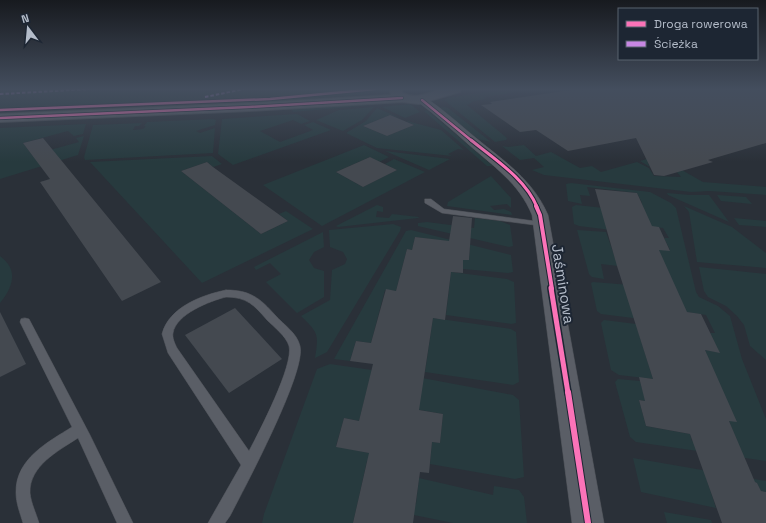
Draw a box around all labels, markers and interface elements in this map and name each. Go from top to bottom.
north arrow [8,8,48,48]
legend [618,8,758,60]
text: N [20,11,31,26]
text: Droga rowerowa [654,16,748,32]
text: Ścieżka [654,36,698,52]
street label: Jaśminowa [548,243,579,325]

